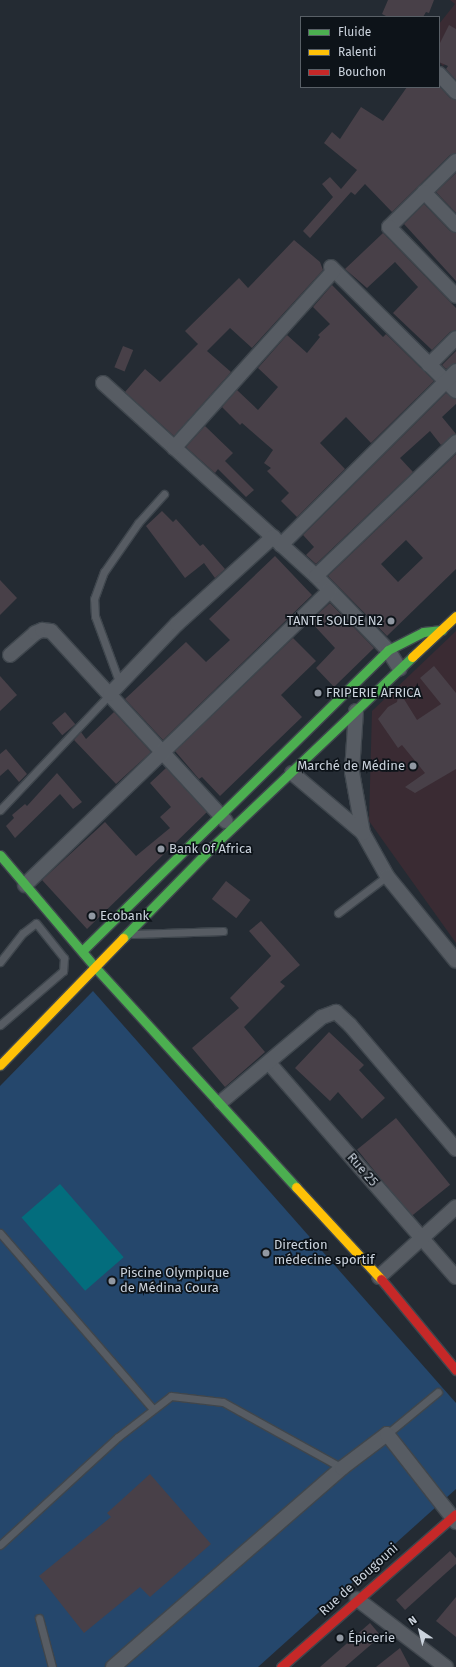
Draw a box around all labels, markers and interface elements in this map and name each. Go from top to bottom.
legend [300,16,440,88]
text: Fluide [338,25,371,39]
text: Ralenti [338,45,376,59]
text: Bouchon [338,65,386,79]
place label: TANTE SOLDE N2 [287,613,383,629]
marker: TANTE SOLDE N2 [386,616,396,626]
place label: FRIPERIE AFRICA [326,685,421,701]
marker: FRIPERIE AFRICA [313,688,323,698]
place label: Marché de Médine [297,758,405,774]
marker: Marché de Médine [408,761,418,771]
place label: Bank Of Africa [169,841,252,857]
marker: Bank Of Africa [156,844,166,854]
place label: Ecobank [100,908,149,924]
marker: Ecobank [87,911,97,921]
street label: Rue 25 [343,1150,381,1190]
place label: Direction médecine sportif [274,1238,374,1269]
marker: Direction médecine sportif [261,1248,271,1258]
place label: Piscine Olympique de Médina Coura [120,1266,229,1297]
marker: Piscine Olympique de Médina Coura [107,1276,117,1286]
street label: Rue de Bougouni [317,1541,401,1619]
north arrow [400,1611,440,1651]
text: N [406,1613,420,1628]
place label: Épicerie [348,1630,395,1646]
marker: Épicerie [335,1633,345,1643]

